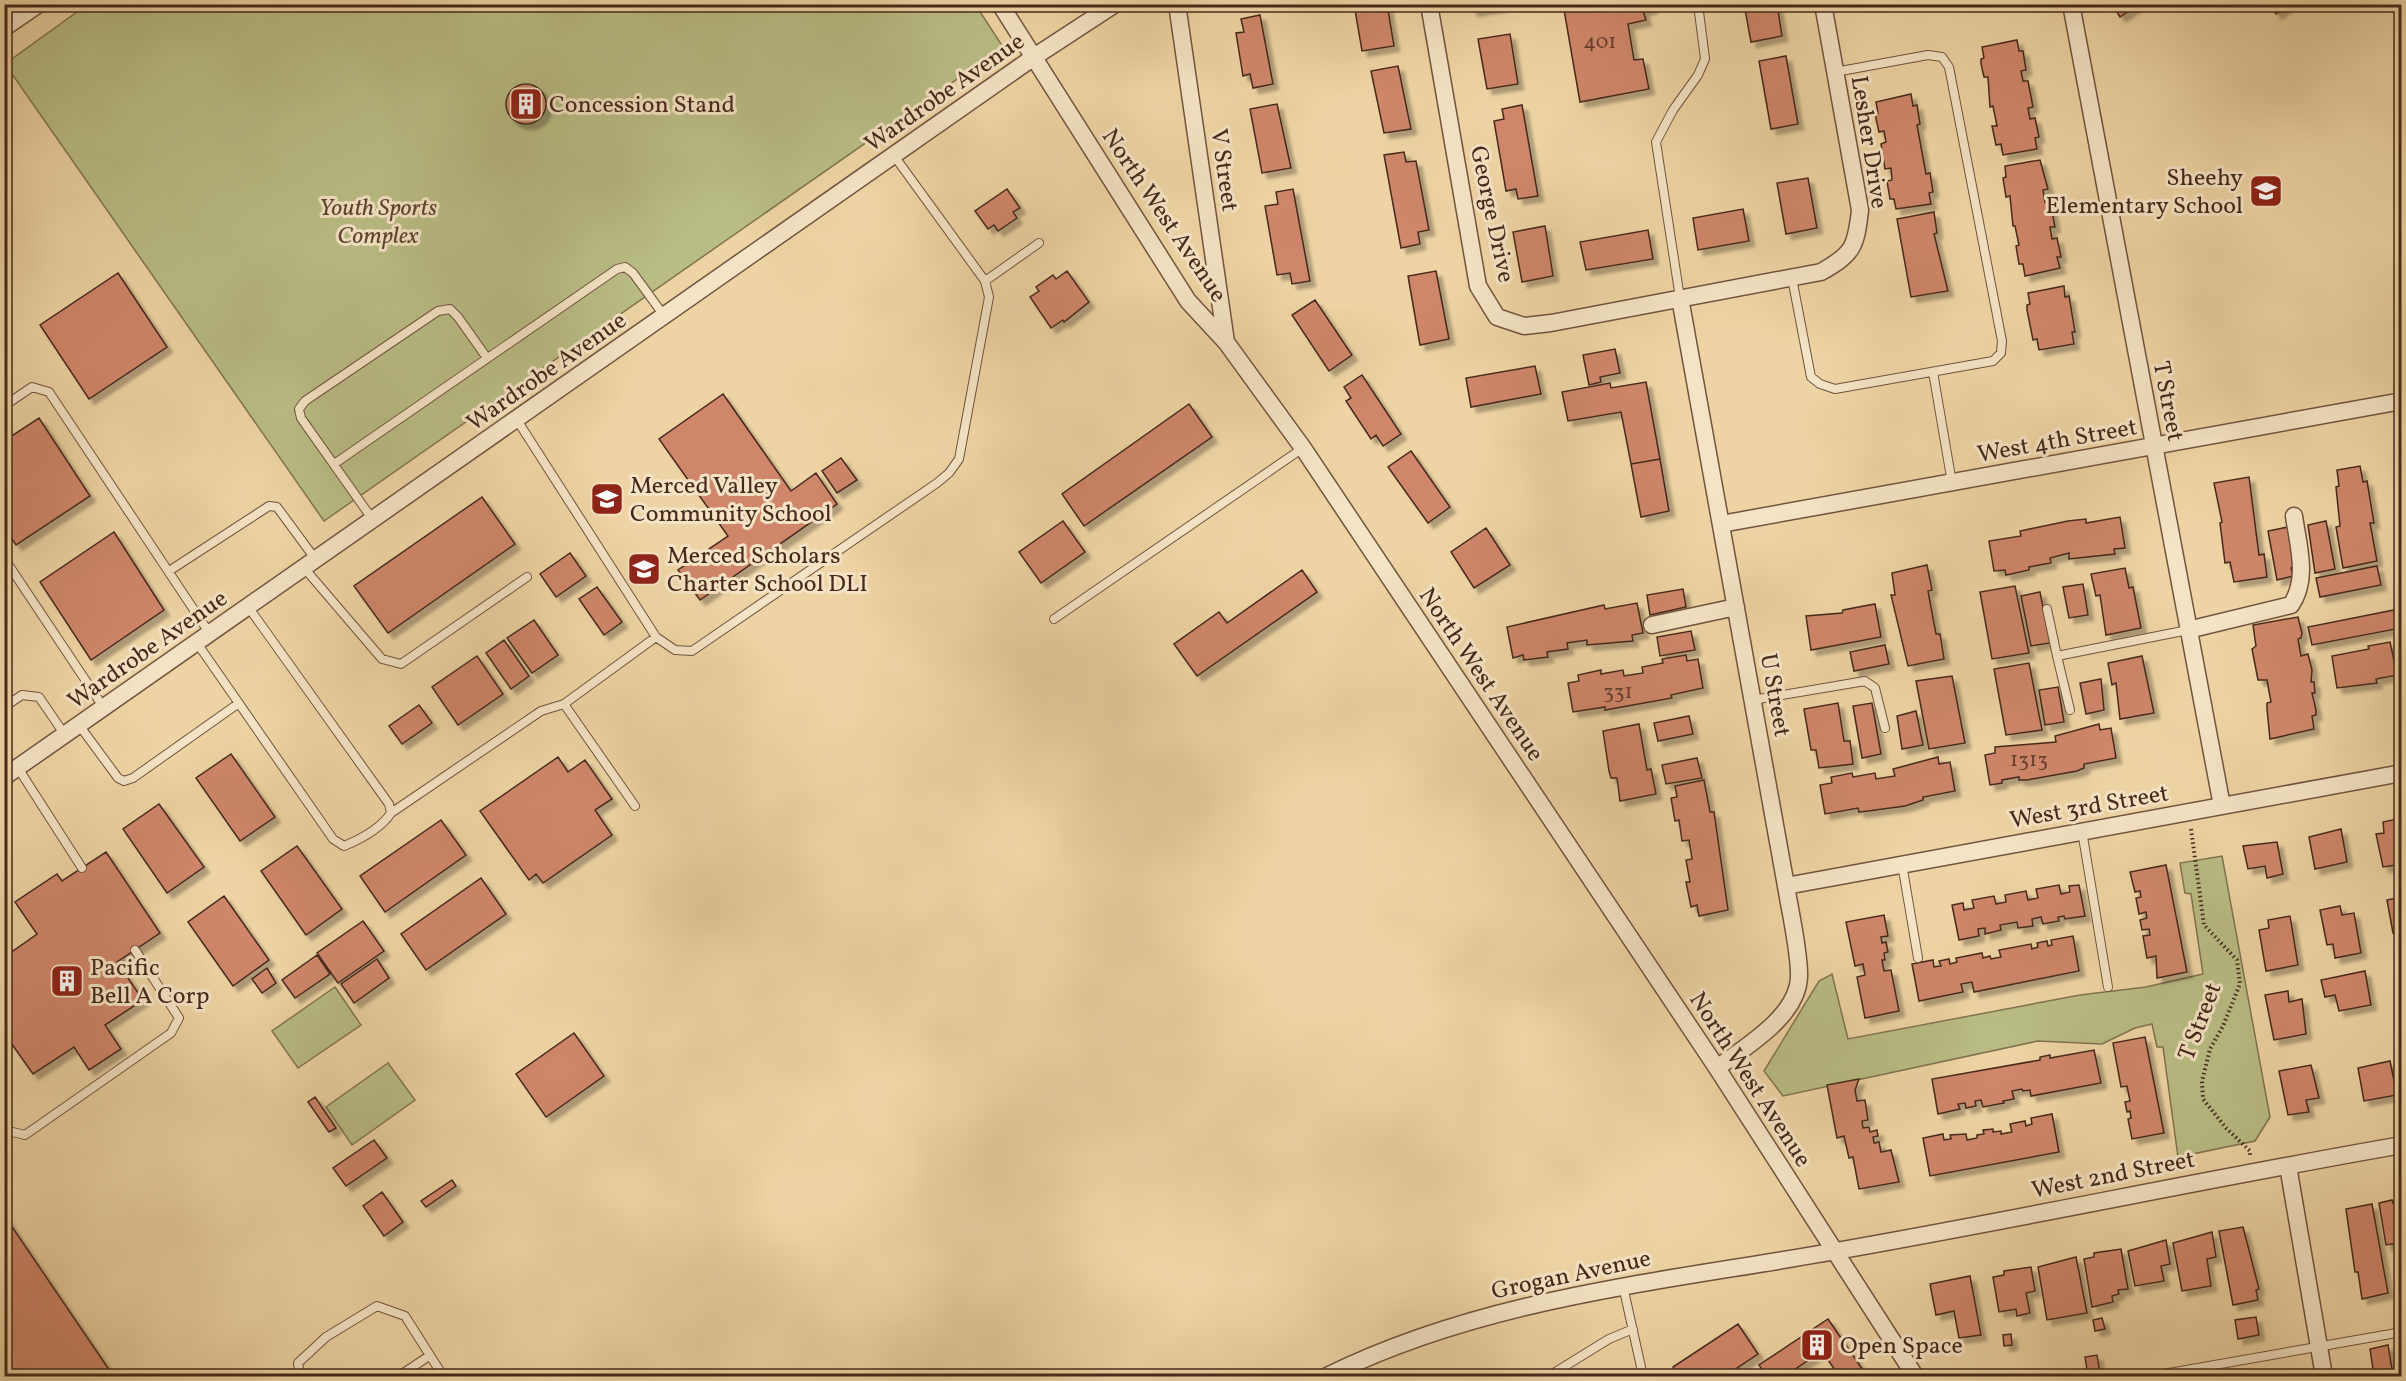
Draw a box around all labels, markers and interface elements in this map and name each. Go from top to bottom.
street label: Wardrobe Avenue [858,26,1032,162]
house number: 401 [1584,28,1616,57]
street label: Lesher Drive [1841,73,1895,211]
building icon: Concession Stand [508,86,544,122]
place label: Concession Stand [549,89,735,123]
street label: North West Avenue [1092,122,1234,310]
street label: V Street [1200,127,1246,214]
street label: George Drive [1460,143,1522,286]
place label: Sheehy Elementary School [2045,162,2243,224]
school or university icon: Sheehy Elementary School [2248,173,2284,209]
park label: Youth Sports Complex [319,192,437,254]
street label: Wardrobe Avenue [460,305,634,441]
street label: T Street [2143,358,2191,444]
street label: West 4th Street [1975,411,2140,473]
place label: Merced Valley Community School [630,470,832,532]
school or university icon: Merced Valley Community School [589,481,625,517]
place label: Merced Scholars Charter School DLI [667,540,868,602]
school or university icon: Merced Scholars Charter School DLI [626,551,662,587]
street label: North West Avenue [1409,581,1551,769]
street label: Wardrobe Avenue [61,583,235,719]
street label: U Street [1750,651,1798,740]
house number: 331 [1603,678,1633,707]
house number: 1313 [2010,746,2048,775]
street label: West 3rd Street [2007,777,2171,839]
place label: Pacific Bell A Corp [90,952,209,1014]
building icon: Pacific Bell A Corp [49,963,85,999]
street label: T Street [2170,978,2231,1066]
street label: North West Avenue [1680,986,1819,1174]
street label: West 2nd Street [2029,1143,2198,1208]
street label: Grogan Avenue [1489,1242,1654,1309]
building icon: Open Space [1799,1327,1835,1363]
place label: Open Space [1840,1330,1963,1364]

